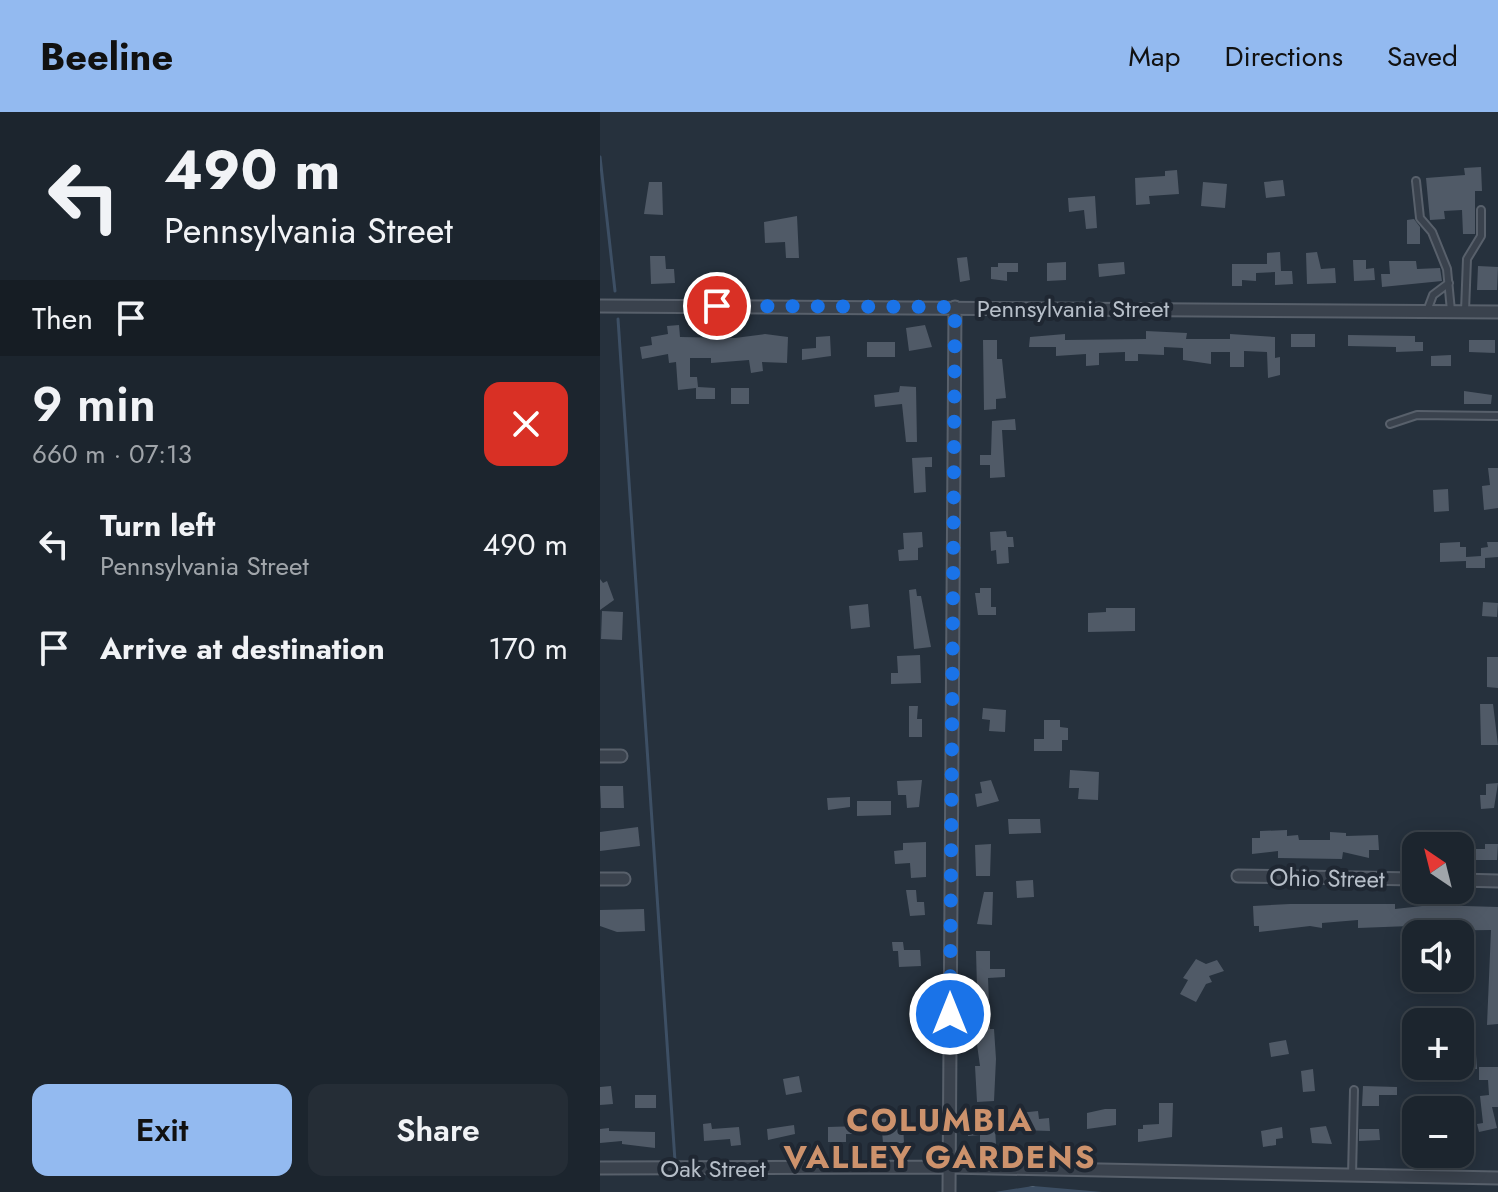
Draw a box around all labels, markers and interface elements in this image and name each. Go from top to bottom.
text: Beeline [40,29,173,84]
text: Map [1128,36,1180,77]
text: Directions [1224,36,1343,77]
text: Saved [1387,36,1458,77]
text: 490 m [164,129,340,210]
icon: left [32,144,136,248]
text: Pennsylvania Street [164,204,453,256]
pin [683,272,751,340]
icon: arrive [695,284,739,328]
street label: Pennsylvania Street [977,291,1170,326]
icon: arrive [109,296,153,340]
text: Then [32,297,93,340]
text: 9 min [32,370,156,439]
button: close [484,382,568,466]
text: 660 m · 07:13 [32,435,192,473]
text: Turn left [100,504,215,547]
icon: left [32,522,76,566]
text: 490 m [483,523,568,566]
text: Pennsylvania Street [100,547,309,585]
icon: arrive [32,626,76,670]
text: Arrive at destination [100,627,385,670]
text: 170 m [488,627,568,670]
north arrow [1402,832,1474,904]
map controls [1402,832,1474,1168]
street label: Ohio Street [1269,859,1385,897]
button: sound [1402,920,1474,992]
position arrow [908,972,992,1056]
button: + [1402,1008,1474,1080]
button: Exit [32,1084,292,1176]
button: Share [308,1084,568,1176]
button: − [1402,1096,1474,1168]
district label: COLUMBIA VALLEY GARDENS [782,1097,1097,1180]
street label: Oak Street [660,1151,766,1186]

